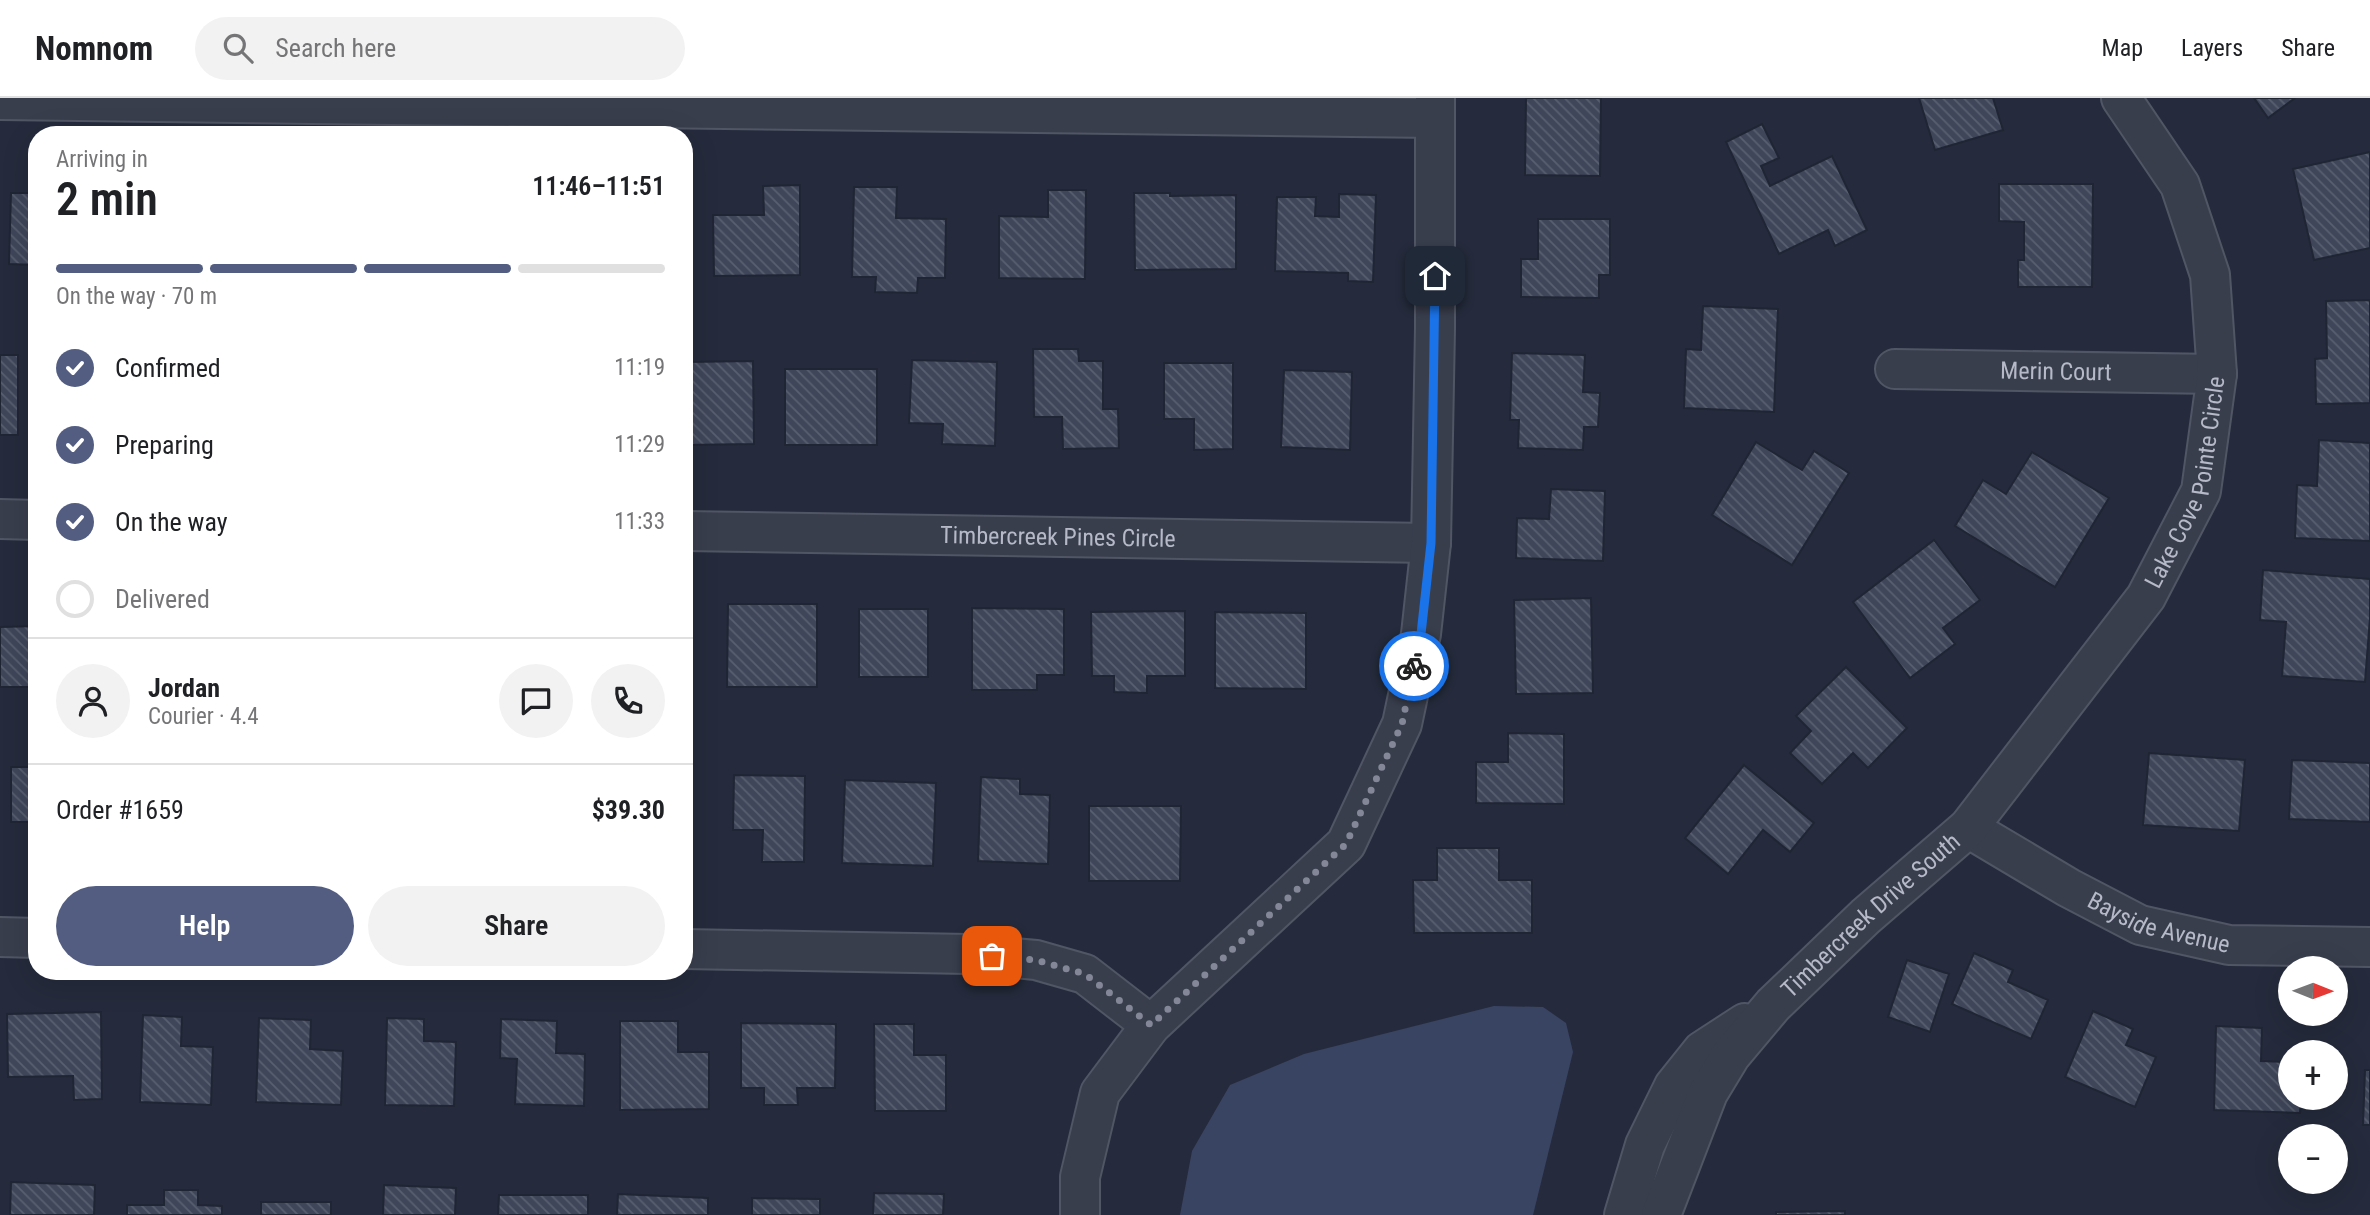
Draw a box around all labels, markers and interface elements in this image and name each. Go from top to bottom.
search box [195,17,685,80]
text: Nomnom [35,29,153,68]
icon: search [219,29,257,67]
text: Search here [275,33,396,63]
text: Map [2102,34,2143,62]
text: Layers [2181,34,2243,62]
text: Share [2281,34,2335,62]
text: Arriving in [56,146,148,173]
text: 11:46–11:51 [532,171,665,201]
text: 2 min [56,172,158,226]
pin [1405,246,1465,306]
icon: home [1416,257,1454,295]
text: On the way · 70 m [56,283,217,310]
icon: check [56,349,94,387]
text: Confirmed [115,353,221,383]
text: 11:19 [614,354,665,381]
street label: Merin Court [2000,357,2112,386]
street label: Lake Cove Pointe Circle [2139,375,2231,593]
icon: check [56,426,94,464]
text: Preparing [115,430,214,460]
text: 11:29 [614,431,665,458]
icon: check [56,503,94,541]
text: On the way [115,507,228,537]
text: 11:33 [614,508,665,535]
street label: Timbercreek Pines Circle [940,521,1176,553]
text: Delivered [115,584,210,614]
courier [1379,631,1449,701]
icon: bike [1395,647,1433,685]
button: person [56,664,130,738]
button: chat [499,664,573,738]
button: phone [591,664,665,738]
text: Jordan [148,673,220,703]
text: Courier · 4.4 [148,703,259,730]
text: Order #1659 [56,795,184,825]
text: $39.30 [592,795,665,825]
street label: Timbercreek Drive South [1775,827,1966,1004]
button: Help [56,886,354,966]
button: Share [368,886,665,966]
street label: Bayside Avenue [2083,886,2233,959]
pin [962,926,1022,986]
icon: bag [973,937,1011,975]
north arrow [2278,956,2348,1026]
map controls [2278,956,2348,1194]
button: + [2278,1040,2348,1110]
button: − [2278,1124,2348,1194]

